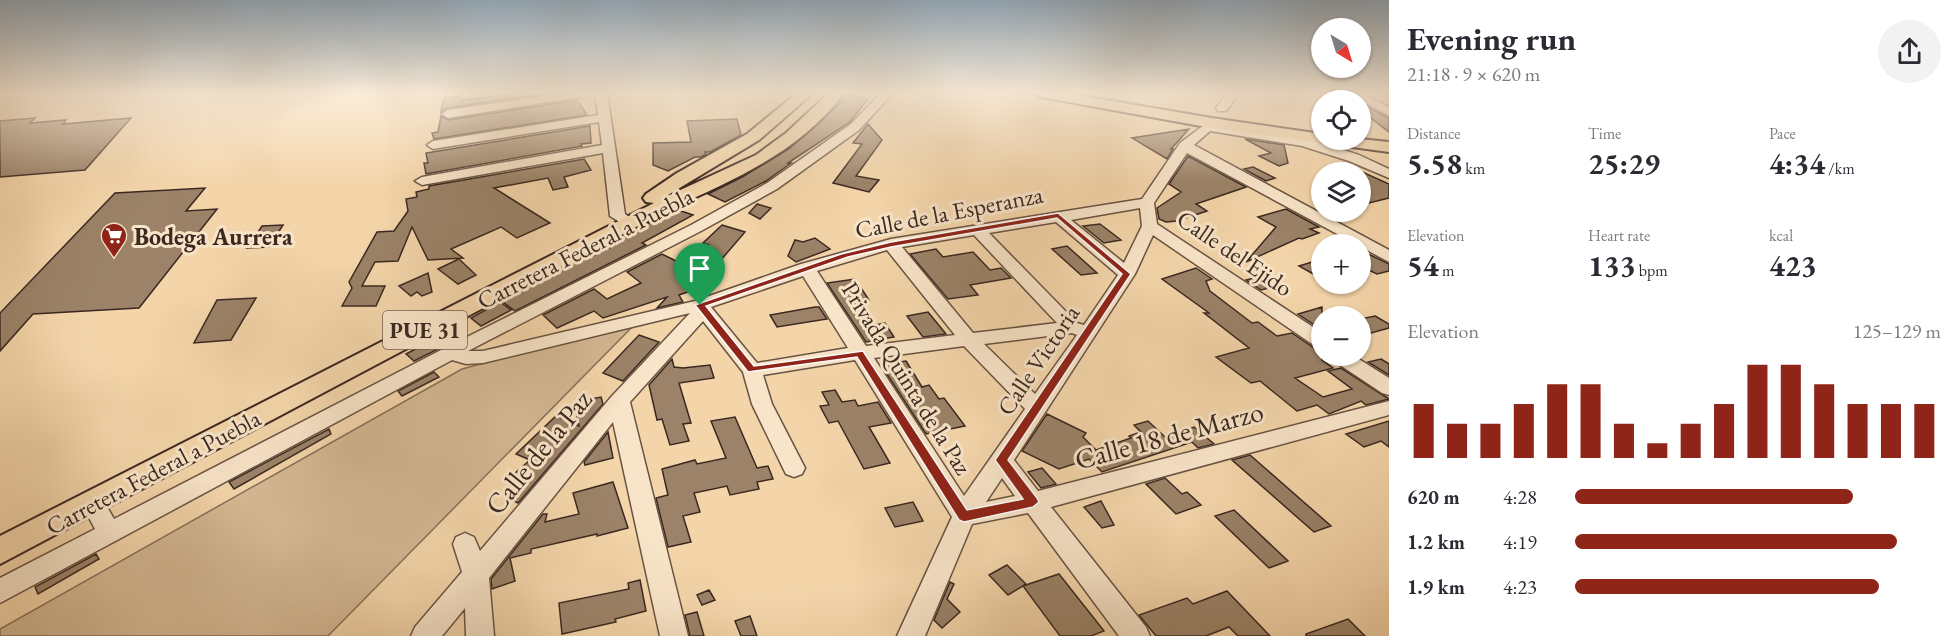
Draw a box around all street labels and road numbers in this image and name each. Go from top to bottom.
street label: Calle de la Esperanza [852,179,1046,245]
street label: Carretera Federal a Puebla [472,180,699,316]
street label: Calle del Ejido [1171,203,1299,303]
street label: Privada Quinta de la Paz [835,276,979,480]
street label: Calle Victoria [990,299,1086,421]
road number: PUE 31 [383,311,467,349]
street label: Calle de la Paz [477,382,600,522]
street label: Calle 18 de Marzo [1071,393,1267,477]
street label: Carretera Federal a Puebla [40,402,266,542]

